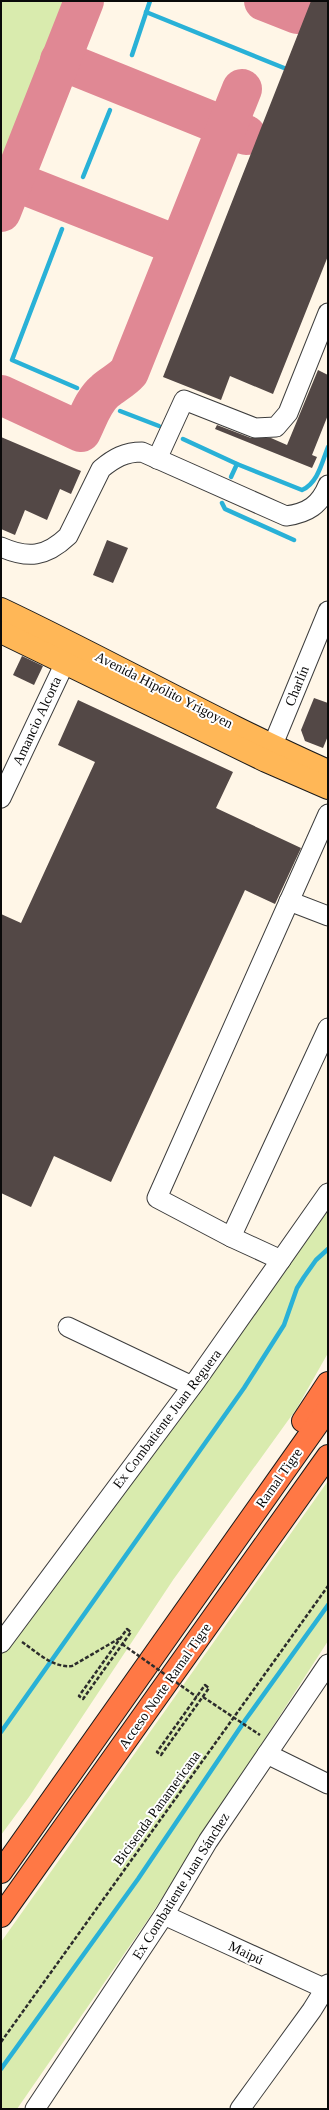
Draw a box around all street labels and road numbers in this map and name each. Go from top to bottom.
street label: Avenida Hipólito Yrigoyen [93,649,235,731]
street label: Charlín [282,664,312,708]
street label: Amancio Alcorta [10,674,64,768]
street label: Ex Combatiente Juan Reguera [110,1346,225,1491]
street label: Ramal Tigre [253,1445,305,1511]
street label: Acceso Norte Ramal Tigre [116,1620,214,1752]
street label: Bicisenda Panamericana [111,1747,204,1868]
street label: Ex Combatiente Juan Sánchez [130,1810,232,1962]
street label: Maipú [226,1938,266,1968]

